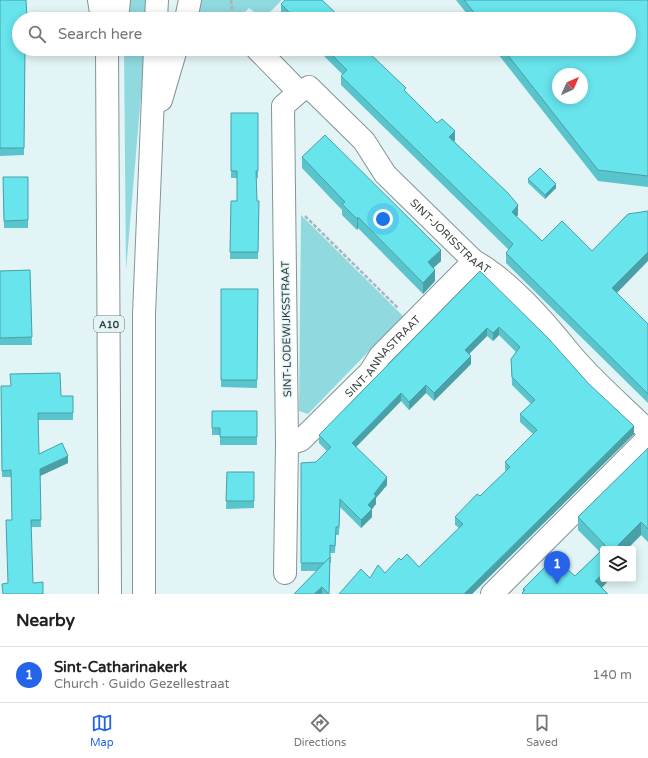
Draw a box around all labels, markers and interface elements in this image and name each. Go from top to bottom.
search box [12,12,636,56]
icon: search [26,23,48,45]
text: Search here [58,25,142,43]
north arrow [552,68,588,104]
street label: SINT-JORISSTRAAT [407,196,493,276]
your location [373,209,393,229]
street label: SINT-LODEWIJKSSTRAAT [279,260,294,397]
street label: SINT-ANNASTRAAT [342,313,424,400]
road number: A10 [94,316,124,332]
map controls [600,546,636,582]
button: layers [600,546,636,582]
pin: 1 [544,551,570,584]
text: Nearby [16,610,75,631]
text: Sint-Catharinakerk [54,658,187,676]
text: 1 [25,667,33,683]
text: 140 m [592,667,632,683]
text: Church · Guido Gezellestraat [54,676,230,692]
tab: Map [90,712,114,749]
tab: Directions [294,712,346,749]
tab: Saved [526,712,558,749]

